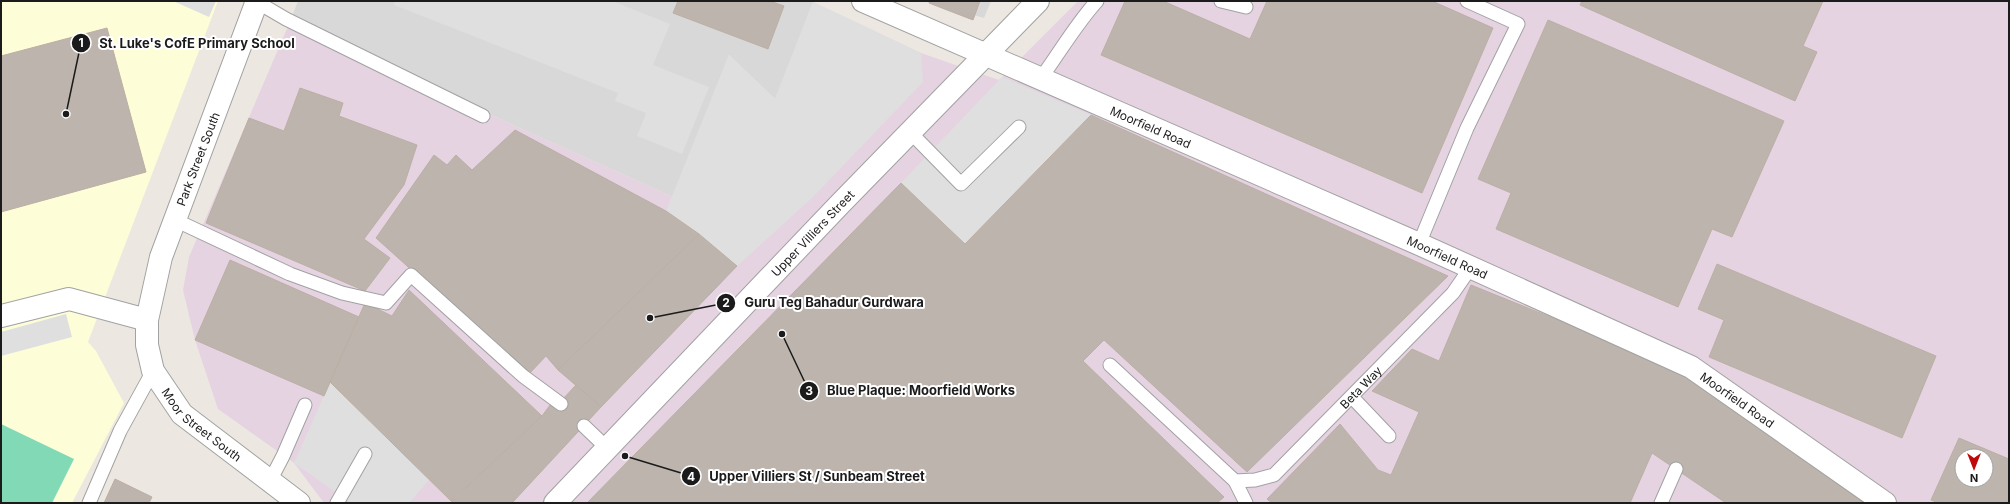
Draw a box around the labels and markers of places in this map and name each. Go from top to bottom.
callout: St. Luke's CofE Primary School [71,31,303,56]
callout: Guru Teg Bahadur Gurdwara [716,290,932,315]
callout: Blue Plaque: Moorfield Works [799,378,1023,403]
callout: Upper Villiers St / Sunbeam Street [681,464,933,489]

